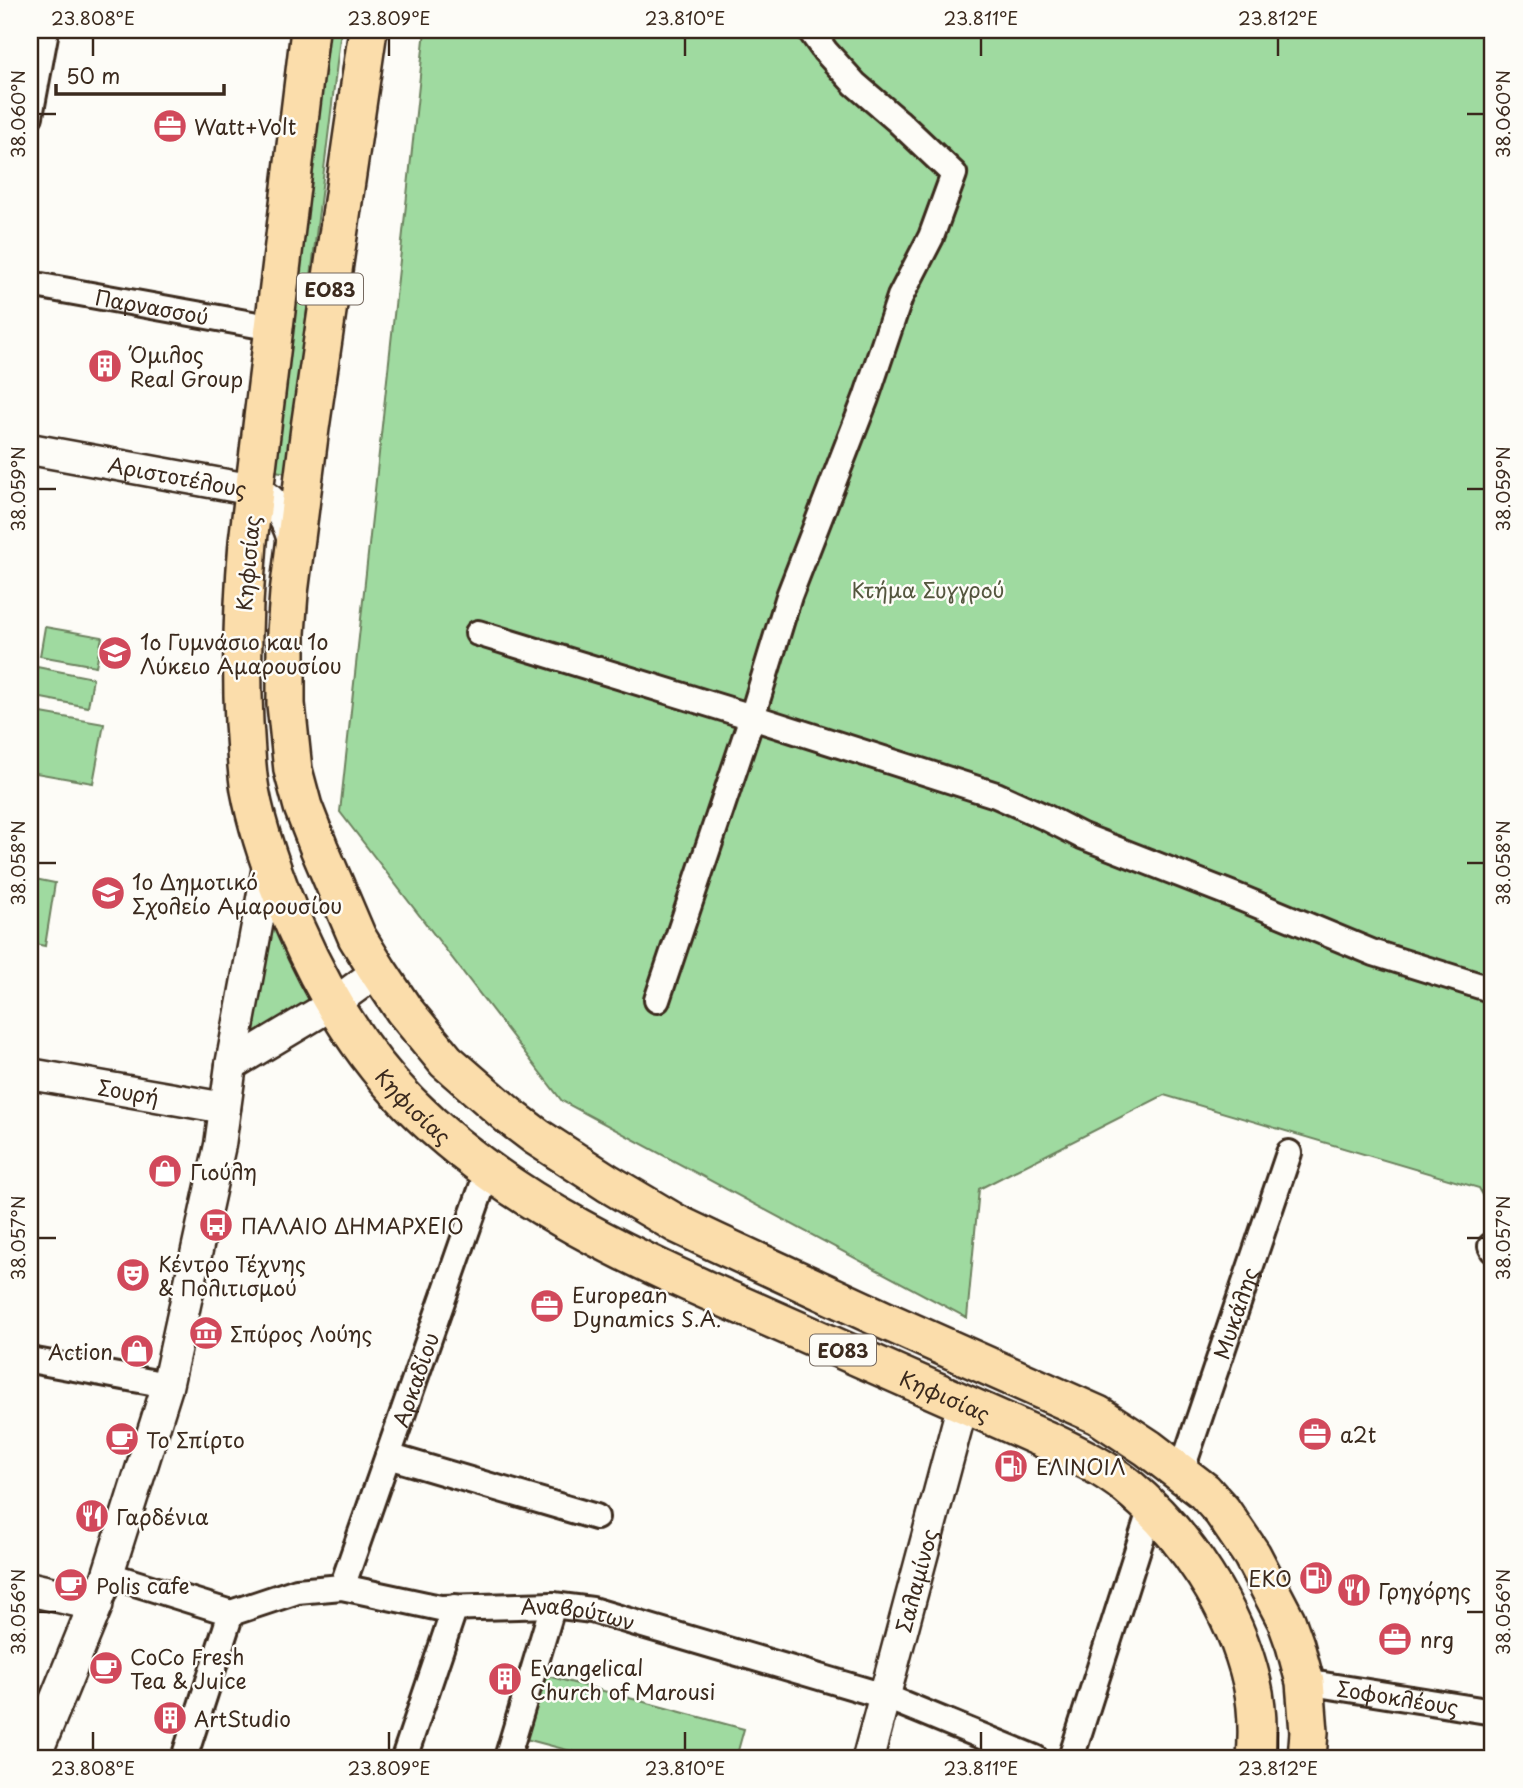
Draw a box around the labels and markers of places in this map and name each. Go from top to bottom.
office icon: Watt+Volt [151,107,189,145]
place label: Watt+Volt [194,110,296,142]
place label: Όμιλος Real Group [128,338,243,394]
building icon: Όμιλος Real Group [86,347,124,385]
place label: 1ο Γυμνάσιο και 1ο Λύκειο Αμαρουσίου [140,625,342,681]
school or university icon: 1ο Γυμνάσιο και 1ο Λύκειο Αμαρουσίου [96,634,134,672]
place label: 1ο Δημοτικό Σχολείο Αμαρουσίου [132,865,342,921]
school or university icon: 1ο Δημοτικό Σχολείο Αμαρουσίου [89,874,127,912]
shop icon: Γιούλη [146,1152,184,1190]
place label: Γιούλη [190,1155,257,1187]
bus stop icon: ΠΑΛΑΙΟ ΔΗΜΑΡΧΕΙΟ [197,1206,235,1244]
place label: ΠΑΛΑΙΟ ΔΗΜΑΡΧΕΙΟ [241,1209,464,1241]
place label: Κέντρο Τέχνης & Πολιτισμού [158,1247,306,1303]
theatre icon: Κέντρο Τέχνης & Πολιτισμού [114,1256,152,1294]
place label: European Dynamics S.A. [572,1278,722,1334]
office icon: European Dynamics S.A. [528,1287,566,1325]
museum icon: Σπύρος Λούης [187,1314,225,1352]
place label: Σπύρος Λούης [230,1317,372,1349]
shop icon: Action [118,1332,156,1370]
place label: Action [48,1335,113,1367]
office icon: a2t [1296,1415,1334,1453]
place label: a2t [1340,1418,1376,1450]
cafe icon: Το Σπίρτο [103,1420,141,1458]
place label: Το Σπίρτο [146,1423,245,1455]
fuel station icon: ΕΛΙΝΟΙΛ [992,1447,1030,1485]
place label: ΕΛΙΝΟΙΛ [1036,1450,1125,1482]
restaurant icon: Γαρδένια [73,1497,111,1535]
place label: Γαρδένια [116,1500,209,1532]
fuel station icon: EKO [1297,1559,1335,1597]
place label: EKO [1248,1562,1292,1594]
cafe icon: Polis cafe [52,1566,90,1604]
place label: Polis cafe [96,1569,190,1601]
restaurant icon: Γρηγόρης [1335,1571,1373,1609]
place label: Γρηγόρης [1378,1574,1471,1606]
office icon: nrg [1376,1620,1414,1658]
place label: nrg [1420,1623,1454,1655]
place label: CoCo Fresh Tea & Juice [130,1640,247,1696]
cafe icon: CoCo Fresh Tea & Juice [87,1649,125,1687]
place label: Evangelical Church of Marousi [530,1651,715,1707]
building icon: Evangelical Church of Marousi [486,1660,524,1698]
building icon: ArtStudio [151,1699,189,1737]
place label: ArtStudio [194,1702,291,1734]

